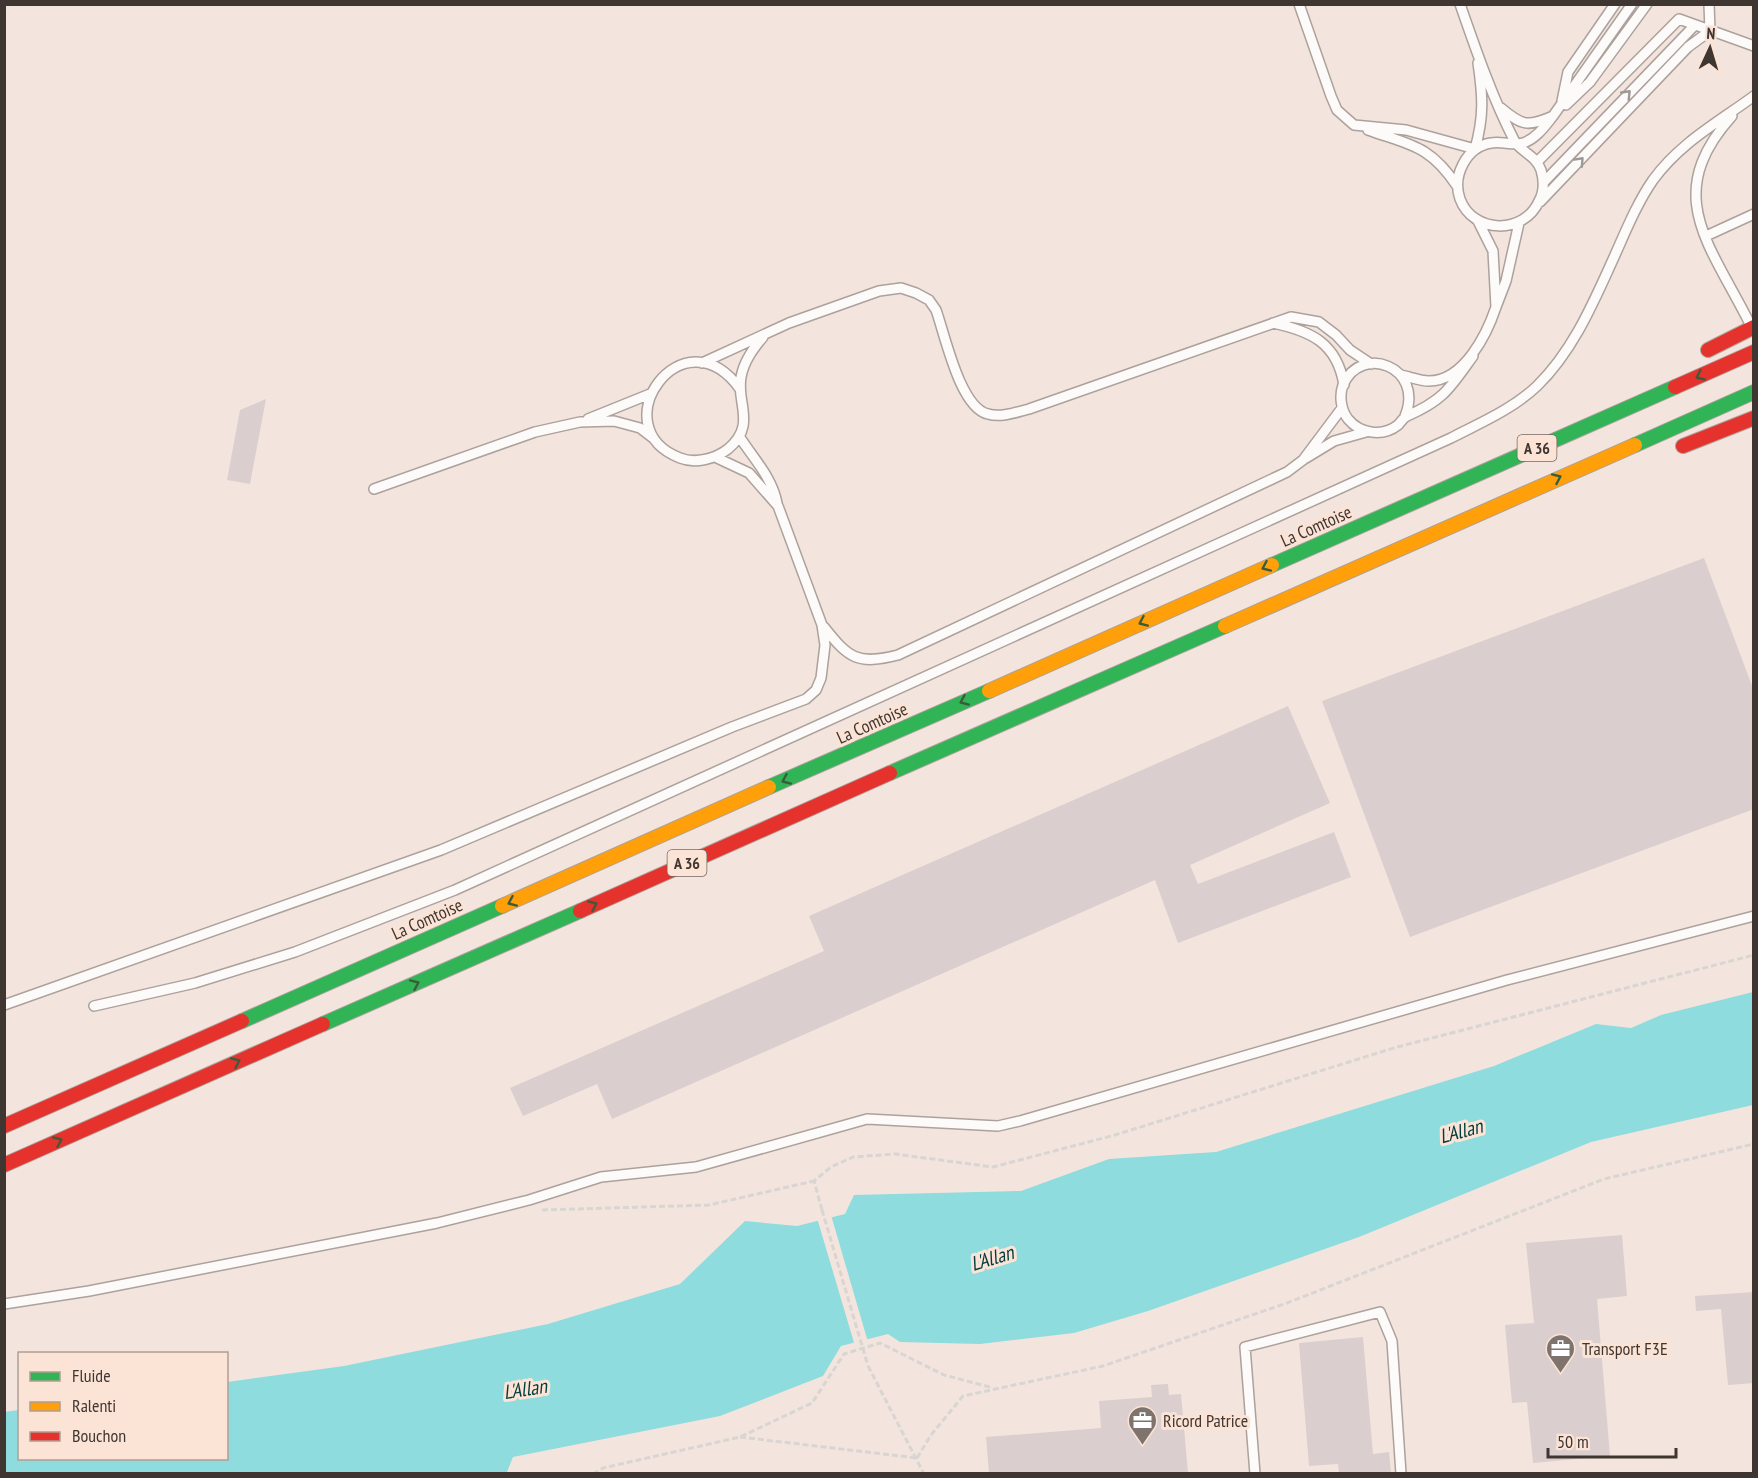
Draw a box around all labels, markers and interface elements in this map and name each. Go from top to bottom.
north arrow [1680,18,1740,78]
text: N [1706,23,1716,43]
one-way arrow [1619,91,1630,102]
one-way arrow [1572,158,1583,169]
one-way arrow [1695,369,1706,381]
road number: A 36 [1518,435,1556,461]
one-way arrow [1551,474,1562,486]
street label: La Comtoise [1277,500,1355,552]
one-way arrow [1262,560,1273,572]
one-way arrow [1138,615,1149,627]
one-way arrow [960,694,971,706]
street label: La Comtoise [833,697,911,749]
one-way arrow [781,773,792,785]
road number: A 36 [668,850,706,876]
street label: La Comtoise [388,893,466,945]
one-way arrow [507,895,518,907]
one-way arrow [587,900,598,912]
one-way arrow [408,979,419,991]
one-way arrow [230,1058,241,1070]
water label: L'Allan [1437,1113,1487,1149]
one-way arrow [52,1136,63,1148]
water label: L'Allan [967,1239,1018,1277]
office icon: Transport F3E [1545,1332,1577,1374]
place label: Transport F3E [1582,1337,1668,1360]
legend [18,1352,228,1460]
text: Fluide [72,1364,111,1387]
water label: L'Allan [501,1373,550,1405]
text: Ralenti [72,1394,116,1417]
office icon: Ricord Patrice [1126,1404,1158,1446]
place label: Ricord Patrice [1163,1409,1248,1432]
scale bar [1548,1421,1676,1459]
text: Bouchon [72,1424,126,1447]
text: 50 m [1557,1430,1589,1453]

